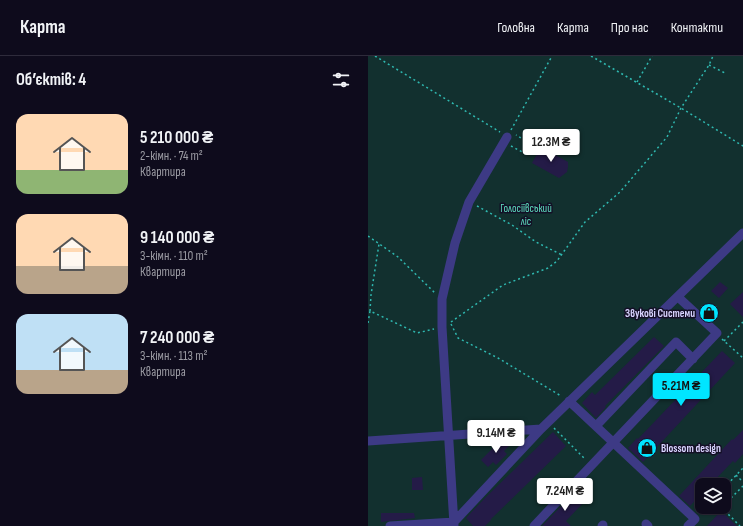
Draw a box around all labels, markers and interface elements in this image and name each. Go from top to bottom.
text: Карта [20,16,66,39]
text: Головна [497,19,535,36]
text: Карта [557,19,589,36]
text: Про нас [611,19,649,36]
text: Контакти [671,19,723,36]
icon: filters [330,69,352,91]
text: Об’єктів: 4 [16,70,86,90]
text: 5 210 000 ₴ [140,128,213,148]
pin: 12.3M ₴ [514,129,588,163]
icon: home [48,130,96,178]
text: 12.3M ₴ [532,134,570,150]
text: 2-кімн. · 74 m² [140,148,203,164]
text: Квартира [140,164,186,180]
park label: Голосіївський ліс [500,202,552,228]
text: 9 140 000 ₴ [140,228,214,248]
icon: home [48,230,96,278]
text: 3-кімн. · 110 m² [140,248,208,264]
text: Квартира [140,264,186,280]
shop icon: Звукові Системи [698,302,720,324]
place label: Звукові Системи [625,307,695,320]
text: 7 240 000 ₴ [140,328,214,348]
icon: home [48,330,96,378]
text: 3-кімн. · 113 m² [140,348,208,364]
text: Квартира [140,364,186,380]
pin: 5.21M ₴ [644,373,718,407]
text: 5.21M ₴ [662,378,700,394]
pin: 9.14M ₴ [459,420,533,454]
text: 9.14M ₴ [476,425,516,441]
shop icon: Blossom design [636,437,658,459]
place label: Blossom design [661,442,721,455]
pin: 7.24M ₴ [528,478,602,512]
map controls [695,478,731,514]
button: layers [695,478,731,514]
text: 7.24M ₴ [546,483,584,499]

